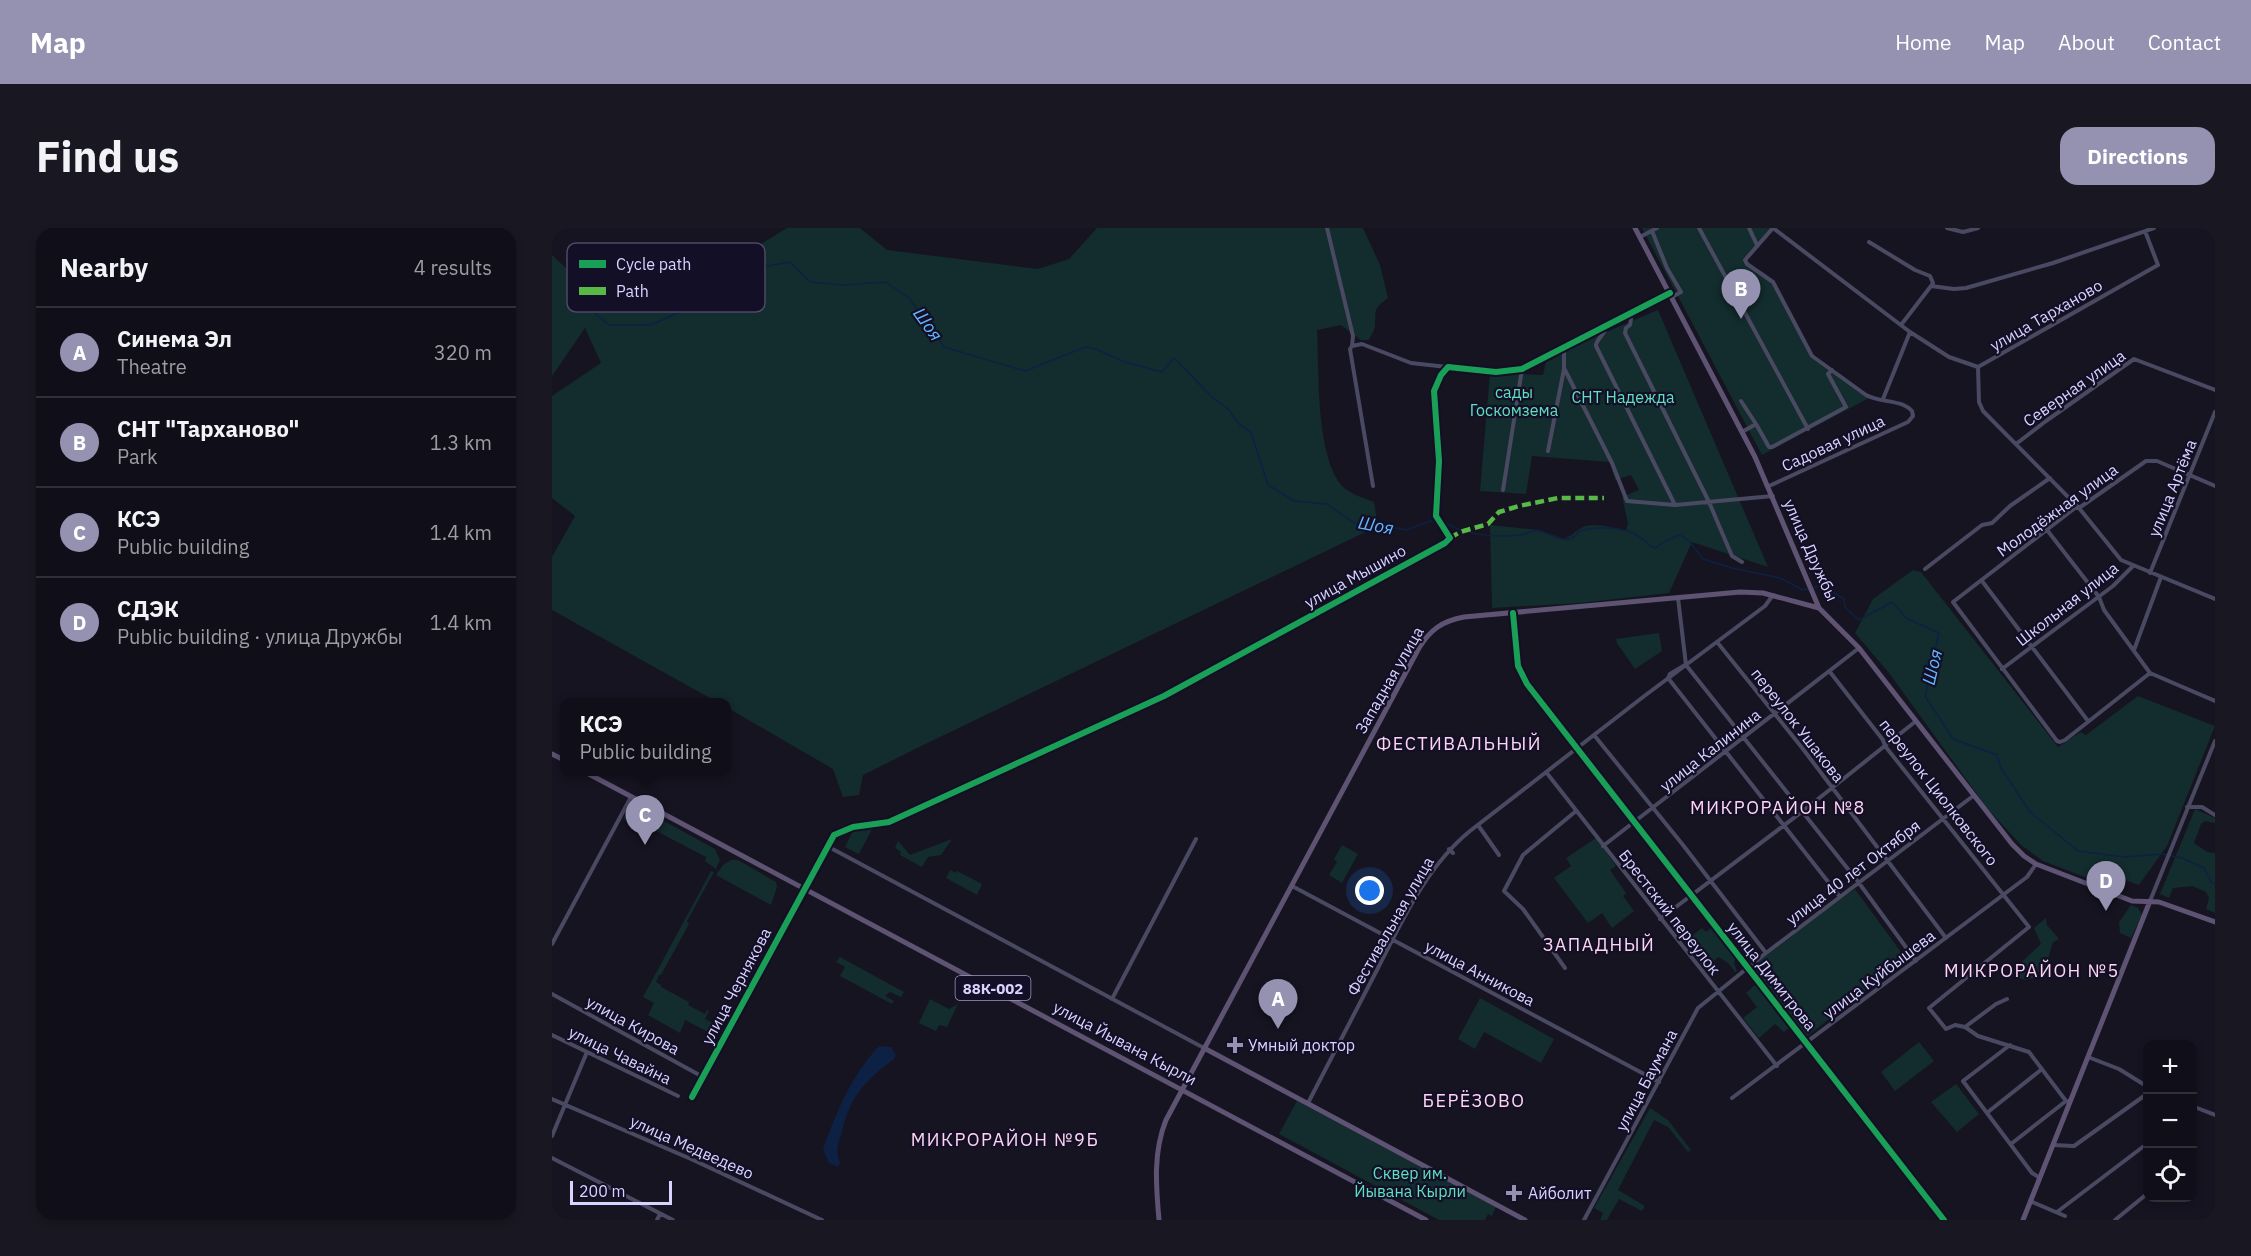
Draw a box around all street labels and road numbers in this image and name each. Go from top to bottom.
street label: улица Тарханово [1986,275,2106,355]
street label: Северная улица [2019,345,2129,431]
street label: Садовая улица [1778,410,1888,476]
street label: улица Артёма [2143,436,2201,540]
street label: Молодёжная улица [1993,459,2122,561]
street label: улица Дружбы [1780,496,1842,604]
street label: улица Мышино [1301,540,1409,612]
street label: Школьная улица [2012,557,2123,650]
street label: Западная улица [1350,623,1428,737]
street label: переулок Ушакова [1747,664,1849,786]
street label: улица Калинина [1656,704,1765,796]
street label: переулок Циолковского [1875,715,2003,869]
street label: улица 40 лет Октября [1782,815,1924,929]
street label: Брестский переулок [1615,845,1725,979]
street label: Фестивальная улица [1342,853,1438,999]
street label: улица Димитрова [1723,917,1821,1035]
street label: улица Чернякова [697,924,775,1048]
street label: улица Куйбышева [1819,925,1939,1023]
street label: улица Анникова [1422,936,1539,1011]
road number: 88К-002 [956,976,1030,1000]
street label: улица Кирова [583,991,684,1059]
street label: улица Йывана Кырли [1050,997,1200,1089]
street label: улица Чавайна [565,1022,675,1089]
street label: улица Баумана [1611,1025,1681,1134]
street label: улица Медведево [627,1111,757,1183]

